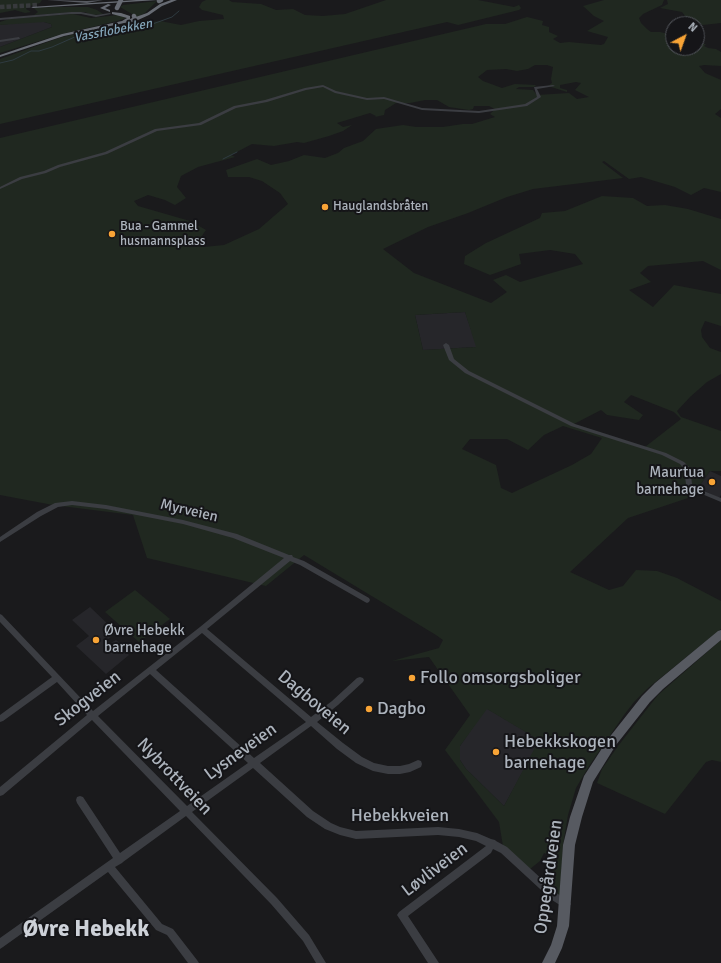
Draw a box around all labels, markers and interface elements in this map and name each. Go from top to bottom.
water label: Vassflobekken [73,16,153,46]
north arrow [665,16,705,56]
text: N [685,20,700,35]
place label: Hauglandsbråten [333,199,428,215]
marker: Hauglandsbråten [320,202,330,212]
place label: Bua - Gammel husmannsplass [120,219,205,250]
marker: Bua - Gammel husmannsplass [107,229,117,239]
place label: Maurtua barnehage [636,464,704,499]
marker: Maurtua barnehage [707,477,717,487]
street label: Myrveien [158,496,220,526]
place label: Øvre Hebekk barnehage [104,622,185,657]
marker: Øvre Hebekk barnehage [91,635,101,645]
street label: Skogveien [51,666,125,732]
street label: Dagboveien [273,666,355,740]
place label: Follo omsorgsboliger [420,667,581,689]
marker: Follo omsorgsboliger [407,673,417,683]
place label: Dagbo [377,698,426,720]
marker: Dagbo [364,704,374,714]
street label: Lysneveien [201,719,281,785]
place label: Hebekkskogen barnehage [504,731,616,774]
street label: Nybrottveien [132,734,216,820]
marker: Hebekkskogen barnehage [491,747,501,757]
street label: Hebekkveien [351,805,449,827]
street label: Oppegårdveien [530,818,568,936]
street label: Løvliveien [398,838,472,902]
district label: Øvre Hebekk [23,916,149,944]

